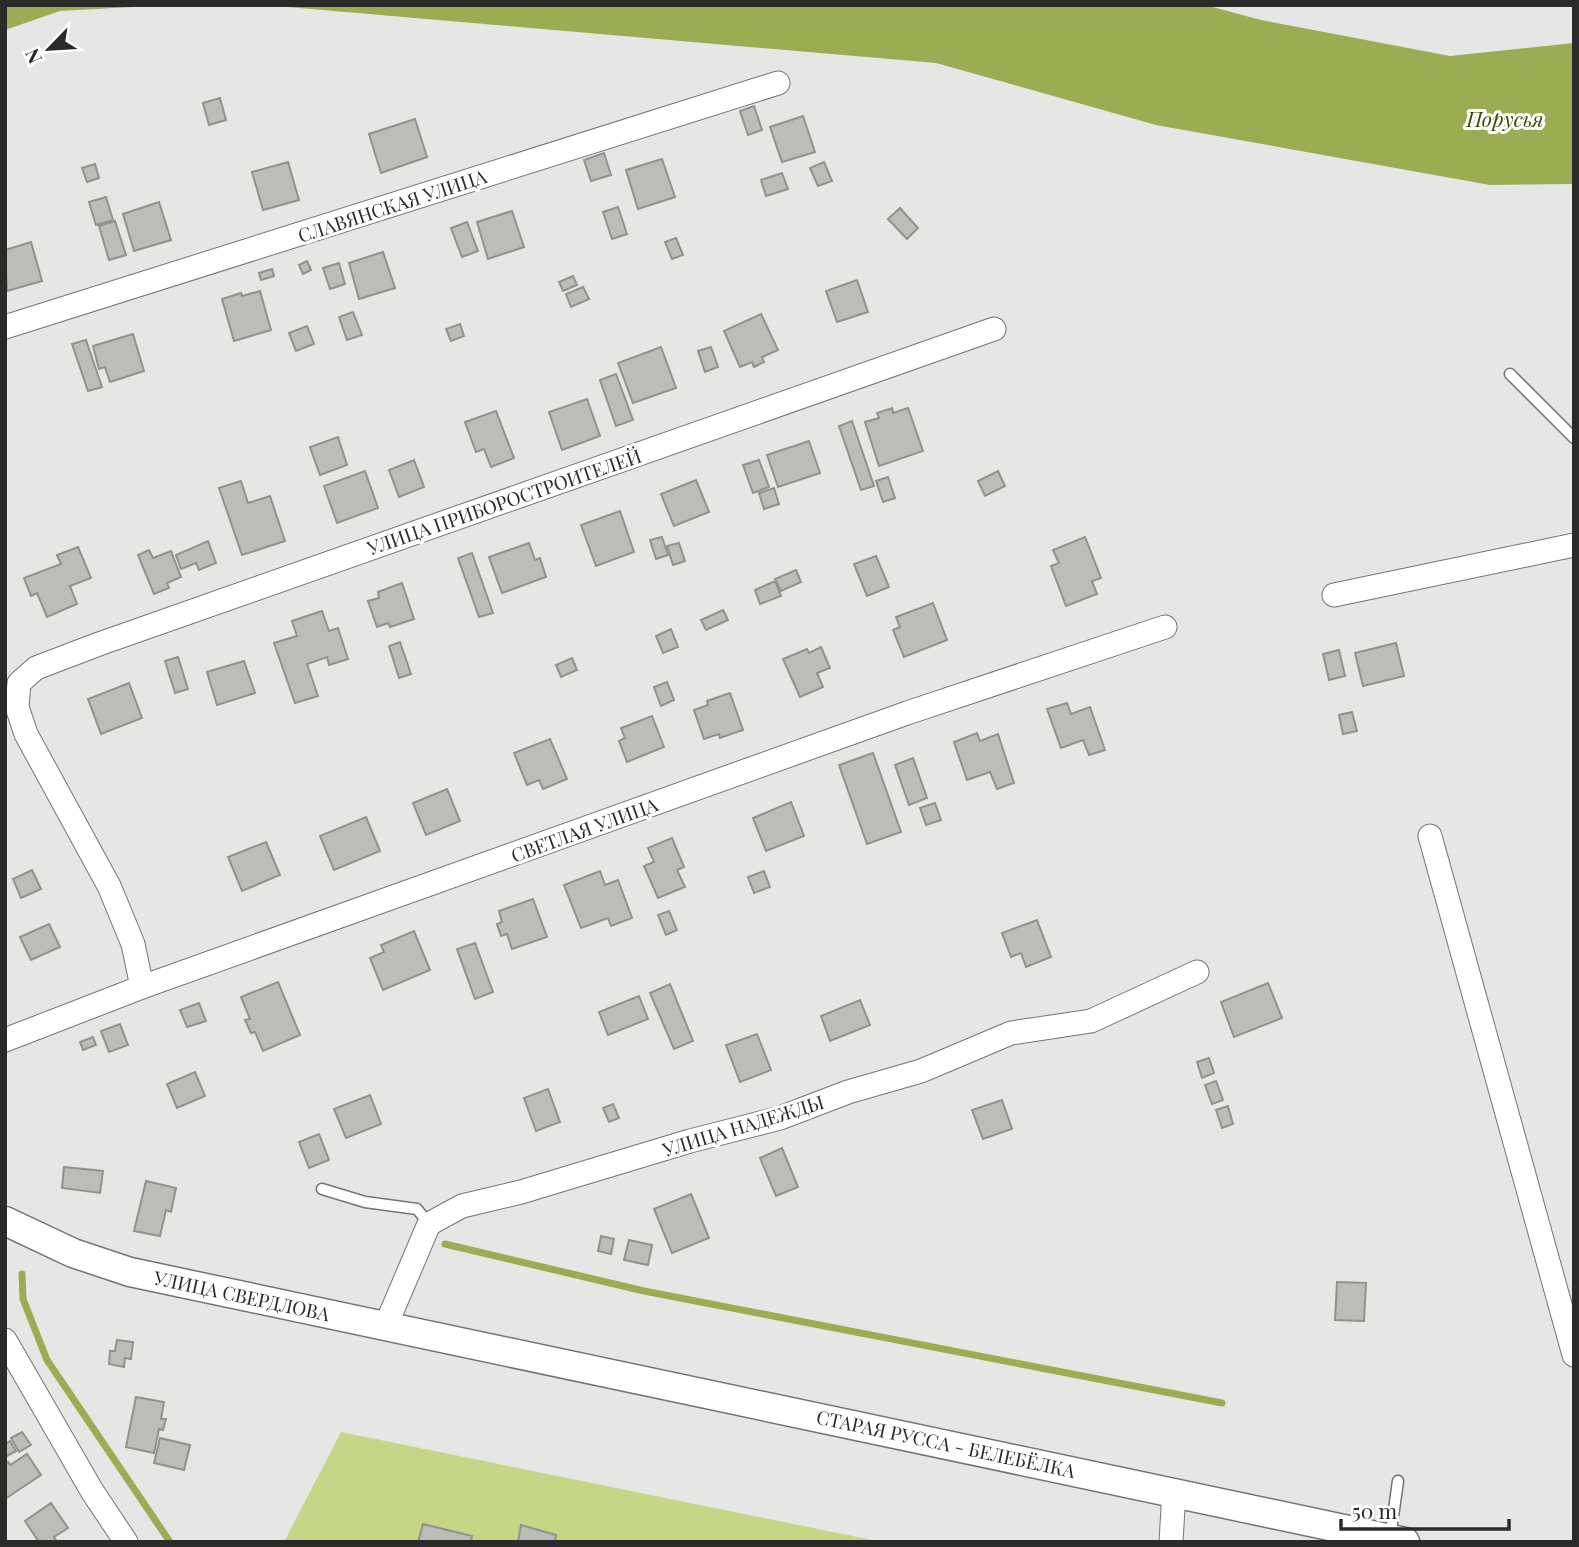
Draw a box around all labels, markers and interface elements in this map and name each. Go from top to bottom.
north arrow [14,14,84,84]
text: N [18,45,47,68]
water label: Порусья [1465,104,1544,132]
street label: СЛАВЯНСКАЯ УЛИЦА [294,162,491,248]
street label: УЛИЦА ПРИБОРОСТРОИТЕЛЕЙ [363,442,644,561]
street label: СВЕТЛАЯ УЛИЦА [507,790,662,868]
street label: УЛИЦА НАДЕЖДЫ [658,1088,827,1162]
street label: УЛИЦА СВЕРДЛОВА [151,1263,333,1327]
street label: СТАРАЯ РУССА - БЕЛЕБЁЛКА [814,1403,1079,1483]
scale bar [1341,1488,1509,1532]
text: 50 m [1352,1496,1398,1524]

